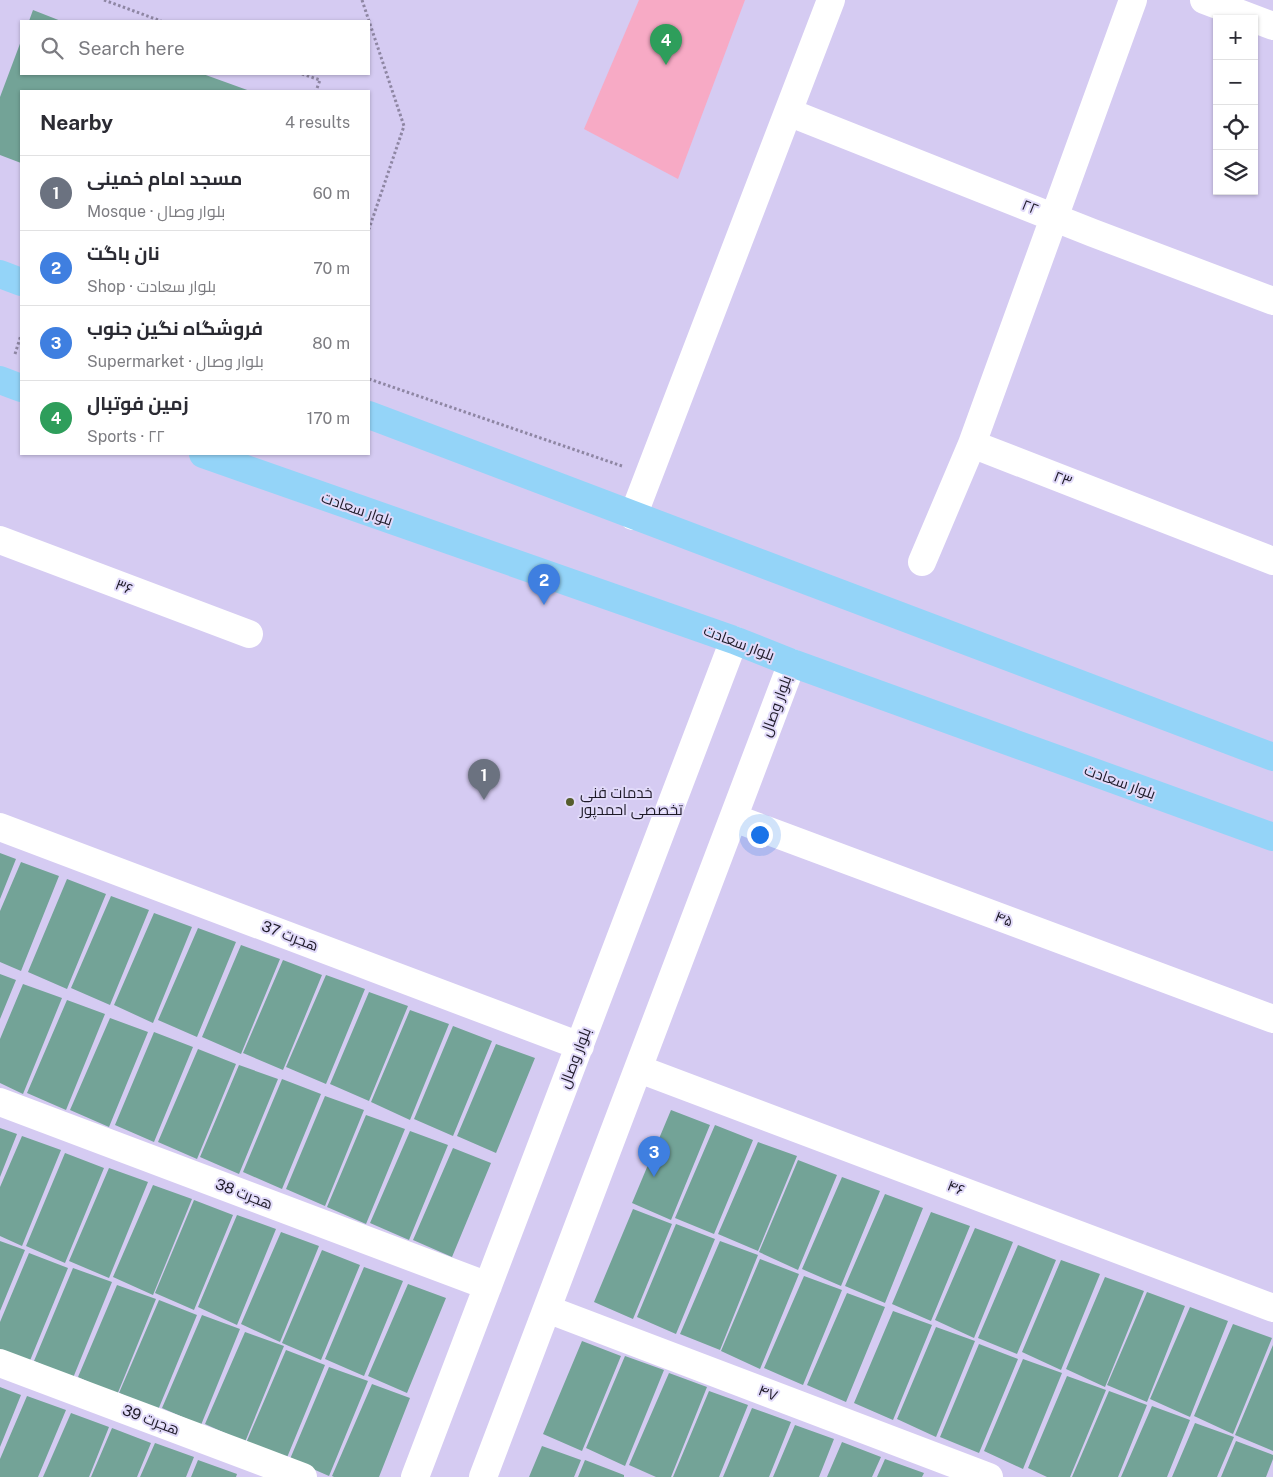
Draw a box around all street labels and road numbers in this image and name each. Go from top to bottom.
street label: ۲۲ [1020,196,1041,217]
street label: ۲۳ [1052,467,1075,490]
street label: بلوار سعادت [319,488,395,530]
street label: ۳۶ [113,575,135,598]
street label: بلوار سعادت [701,621,777,665]
street label: بلوار وصال [757,673,795,739]
street label: بلوار سعادت [1082,761,1158,803]
street label: ۴۵ [993,907,1016,930]
street label: هجرت 37 [259,917,321,955]
street label: بلوار وصال [555,1025,595,1091]
street label: هجرت 38 [213,1175,275,1213]
street label: ۴۶ [945,1177,967,1199]
street label: ۴۷ [756,1381,780,1404]
street label: هجرت 39 [120,1401,182,1439]

